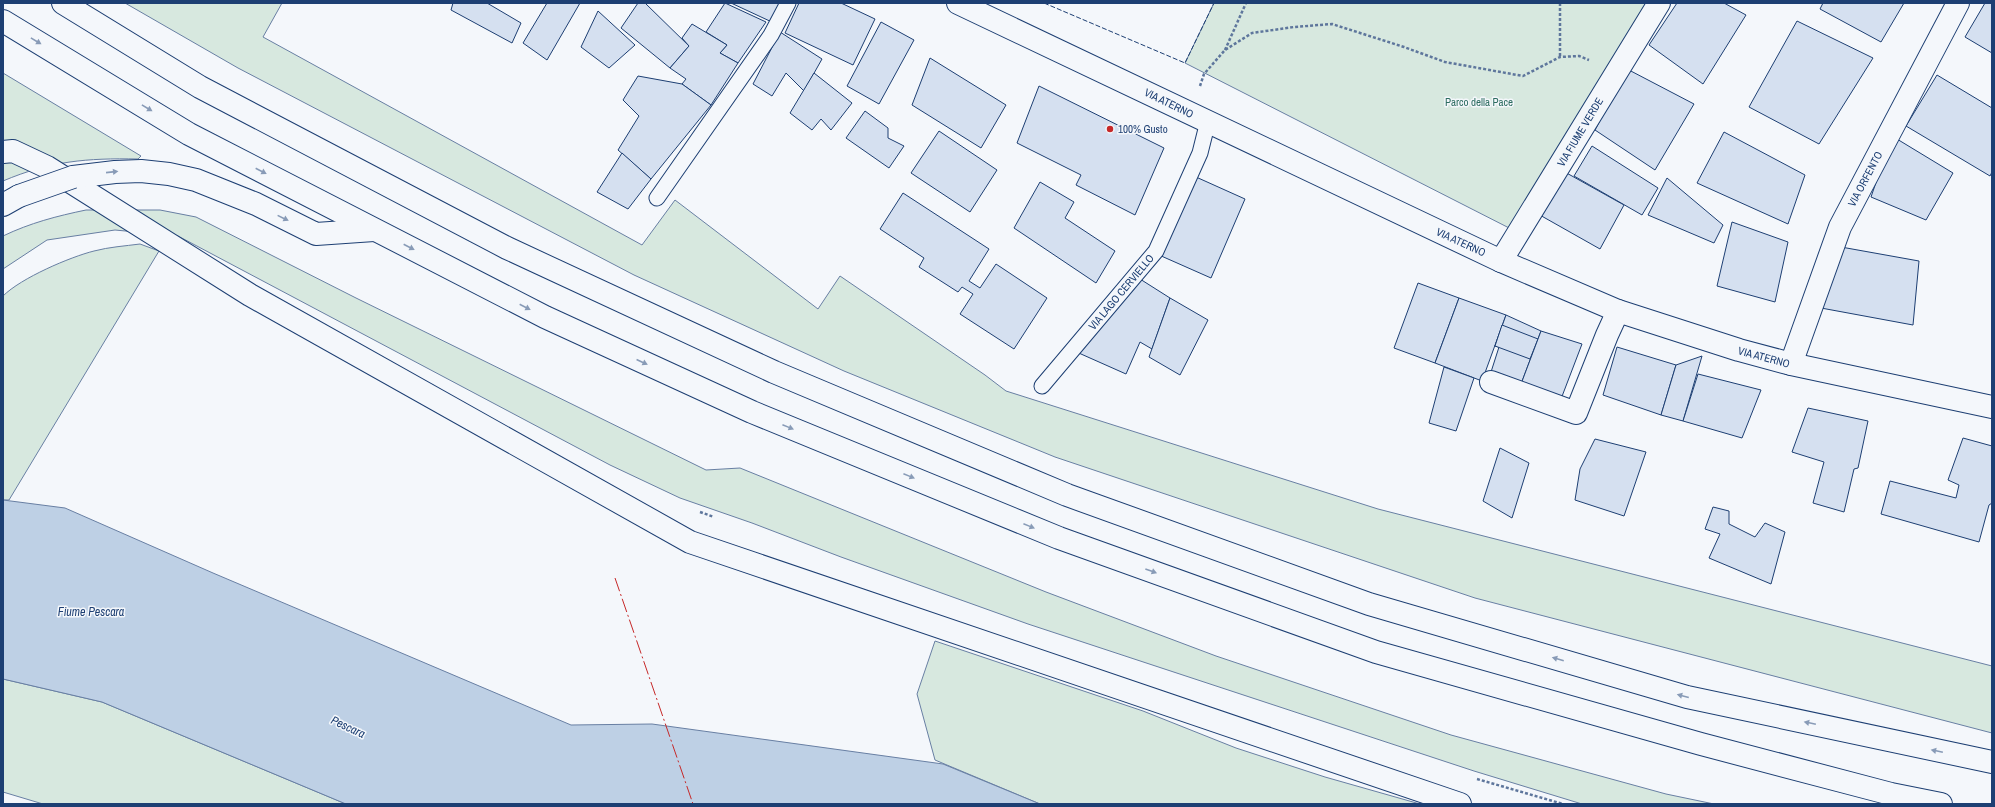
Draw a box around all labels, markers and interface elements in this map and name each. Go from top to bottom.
one-way arrow [30,37,42,44]
street label: VIA ATERNO [1142,85,1196,121]
park label: Parco della Pace [1445,95,1513,109]
street label: VIA FIUME VERDE [1554,95,1606,169]
one-way arrow [141,105,153,112]
place label: 100% Gusto [1118,122,1168,136]
marker: 100% Gusto [1105,124,1115,134]
street label: VIA ORFENTO [1845,149,1885,209]
one-way arrow [255,168,267,174]
one-way arrow [106,169,118,176]
one-way arrow [278,215,289,221]
street label: VIA ATERNO [1434,224,1488,260]
one-way arrow [403,244,415,251]
street label: VIA LAGO CERVIELLO [1085,251,1157,333]
one-way arrow [519,303,530,310]
street label: VIA ATERNO [1737,343,1791,371]
one-way arrow [637,359,648,365]
one-way arrow [783,424,794,430]
one-way arrow [903,474,915,480]
one-way arrow [1023,523,1035,529]
one-way arrow [1145,568,1157,574]
water label: Fiume Pescara [58,604,125,620]
one-way arrow [1552,656,1564,662]
one-way arrow [1677,692,1689,698]
water label: Pescara [328,712,368,742]
one-way arrow [1804,720,1816,726]
one-way arrow [1931,747,1943,753]

